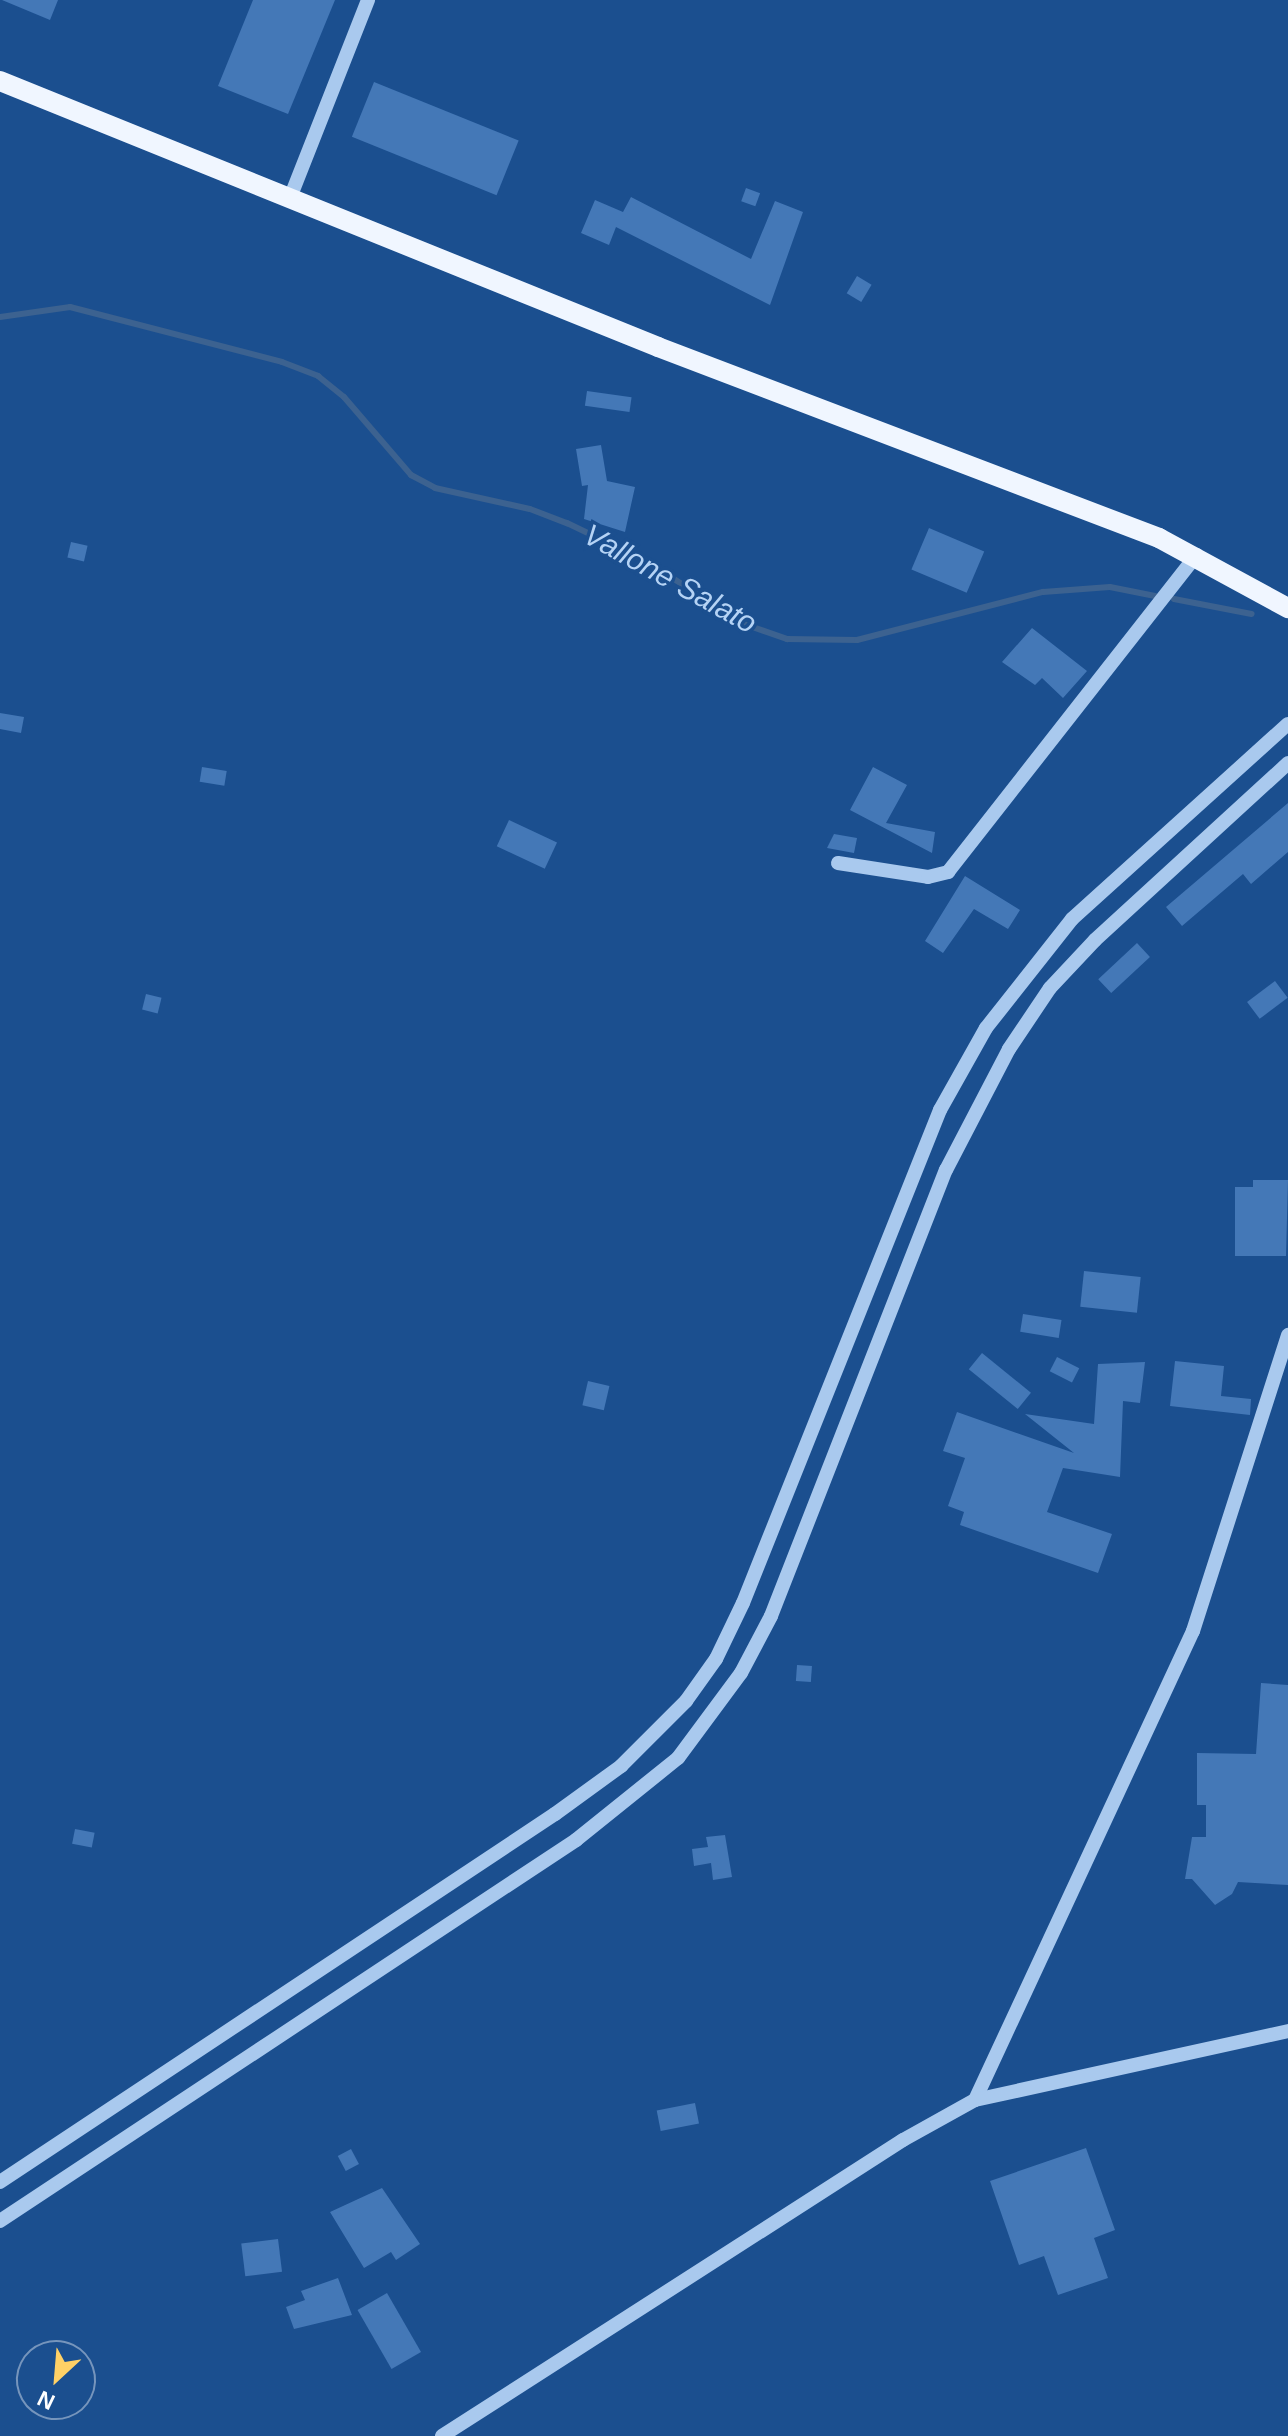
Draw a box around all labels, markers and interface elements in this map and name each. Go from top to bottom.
water label: Vallone Salato [577,517,763,641]
north arrow [16,2340,96,2420]
text: N [34,2386,59,2415]

